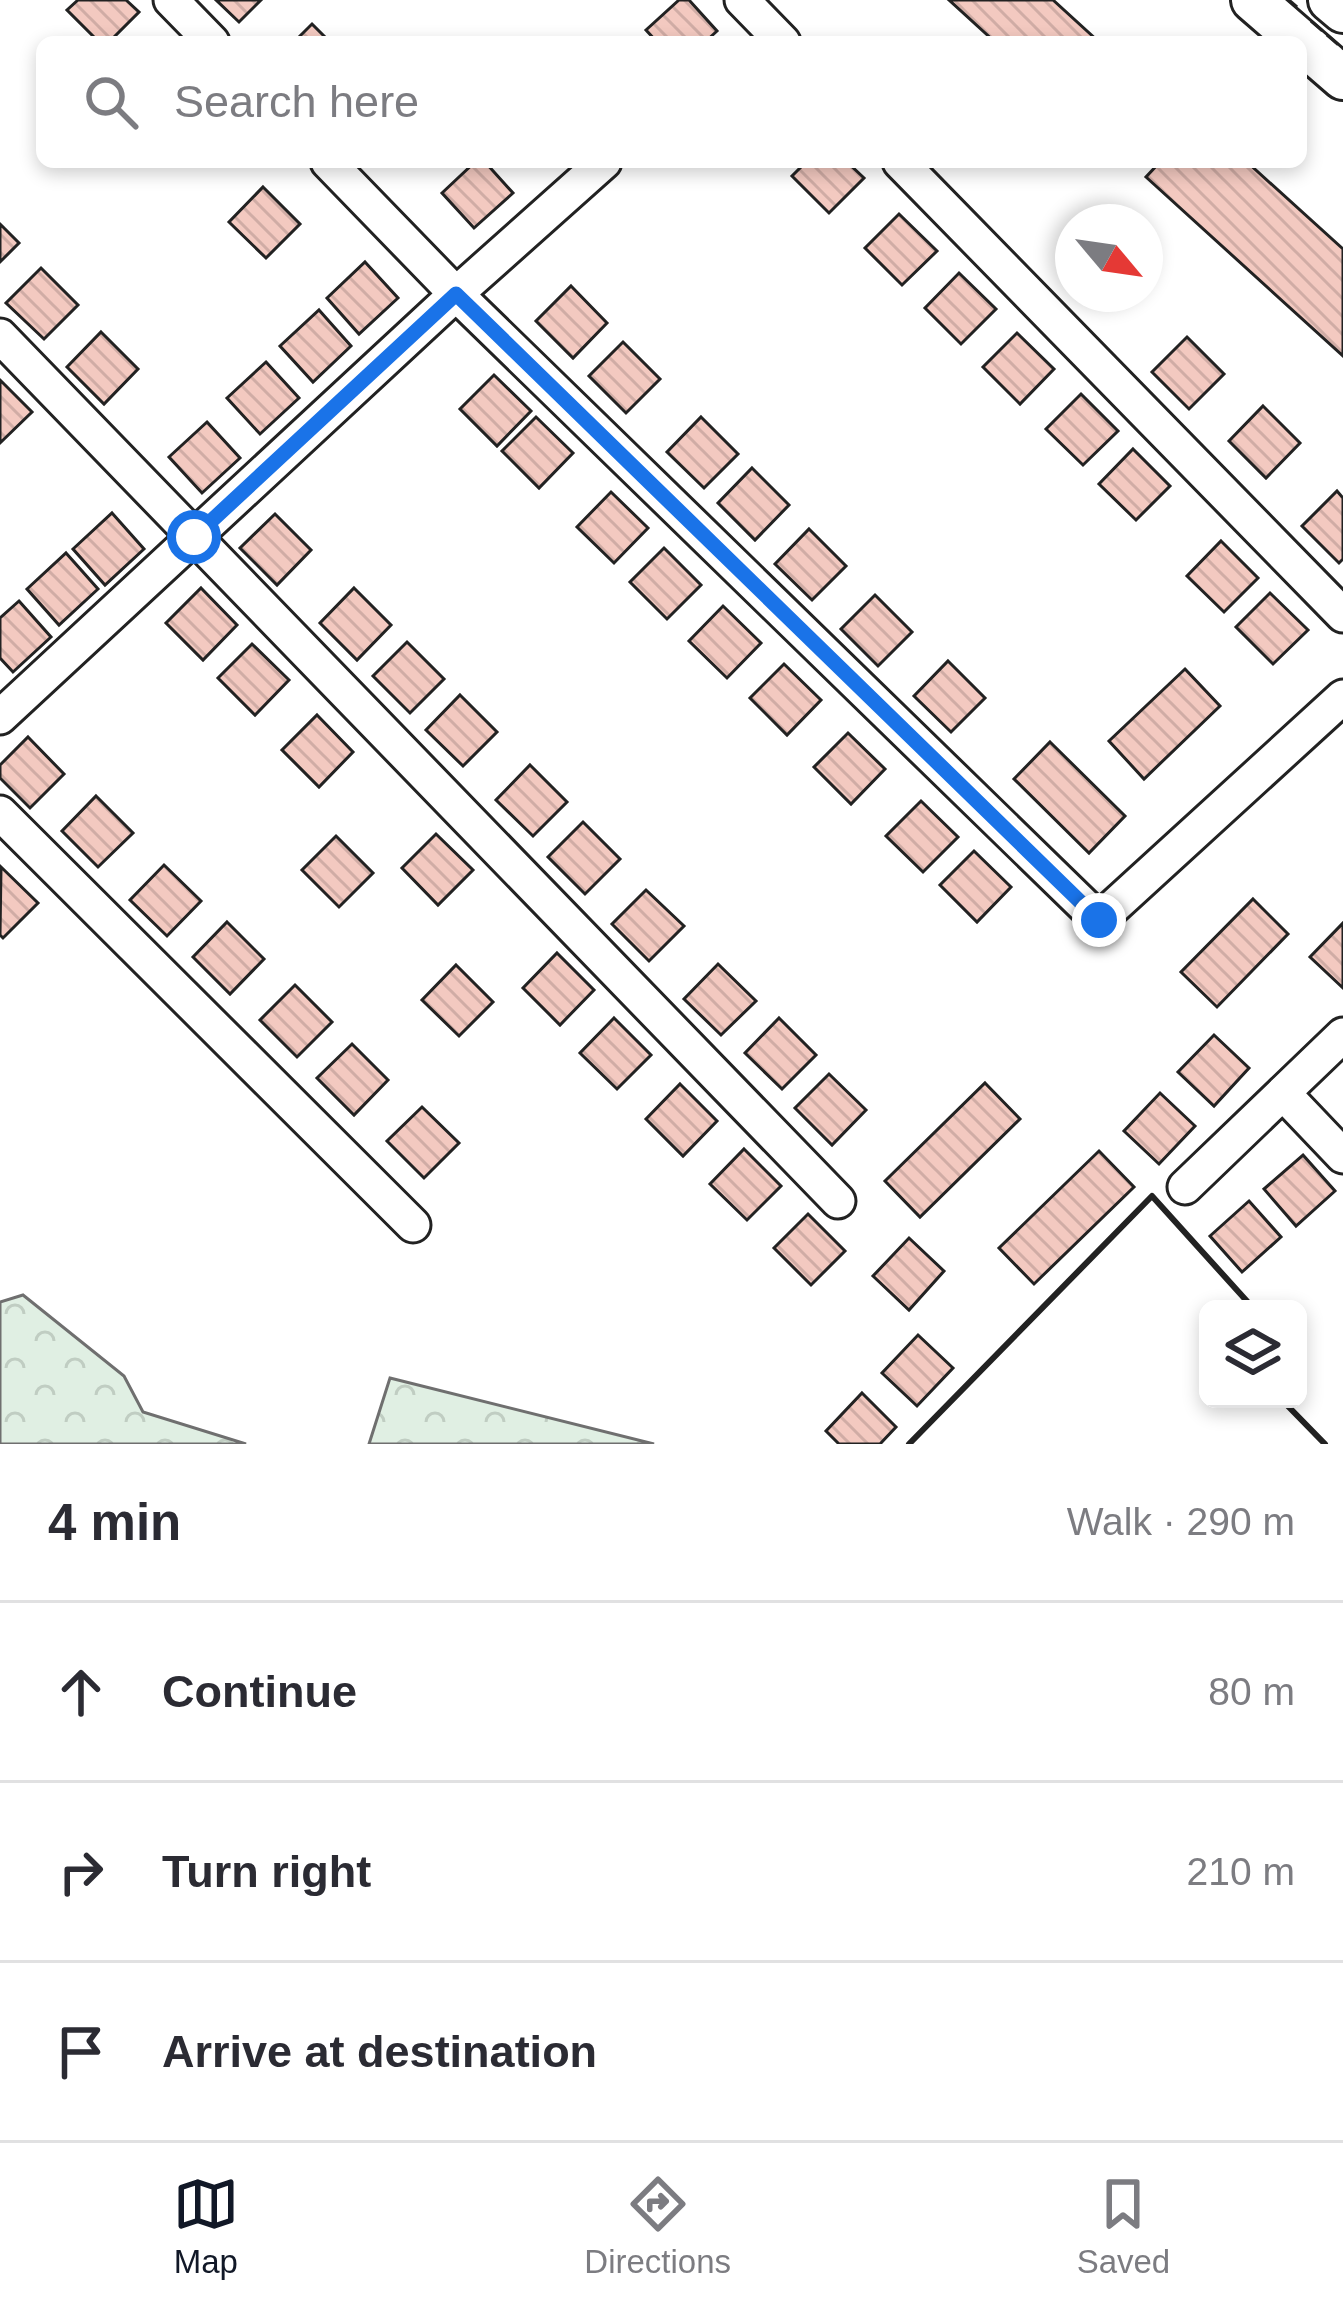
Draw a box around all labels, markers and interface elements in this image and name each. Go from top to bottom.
search box [36,36,1307,168]
icon: search [78,69,144,135]
text: Search here [174,76,419,127]
north arrow [1055,204,1163,312]
route start [167,510,221,564]
route end [1072,893,1126,947]
map controls [1199,1300,1307,1408]
button: layers [1199,1300,1307,1408]
text: 4 min [48,1494,181,1551]
text: Walk · 290 m [1067,1500,1295,1543]
icon: ahead [48,1659,114,1725]
text: Continue [162,1666,357,1717]
text: 80 m [1208,1670,1295,1713]
icon: right [48,1839,114,1905]
text: Turn right [162,1846,371,1897]
text: 210 m [1187,1850,1295,1893]
icon: arrive [48,2019,114,2085]
text: Arrive at destination [162,2026,597,2077]
tab: Map [173,2171,239,2281]
tab: Directions [584,2171,731,2281]
tab: Saved [1077,2171,1170,2281]

